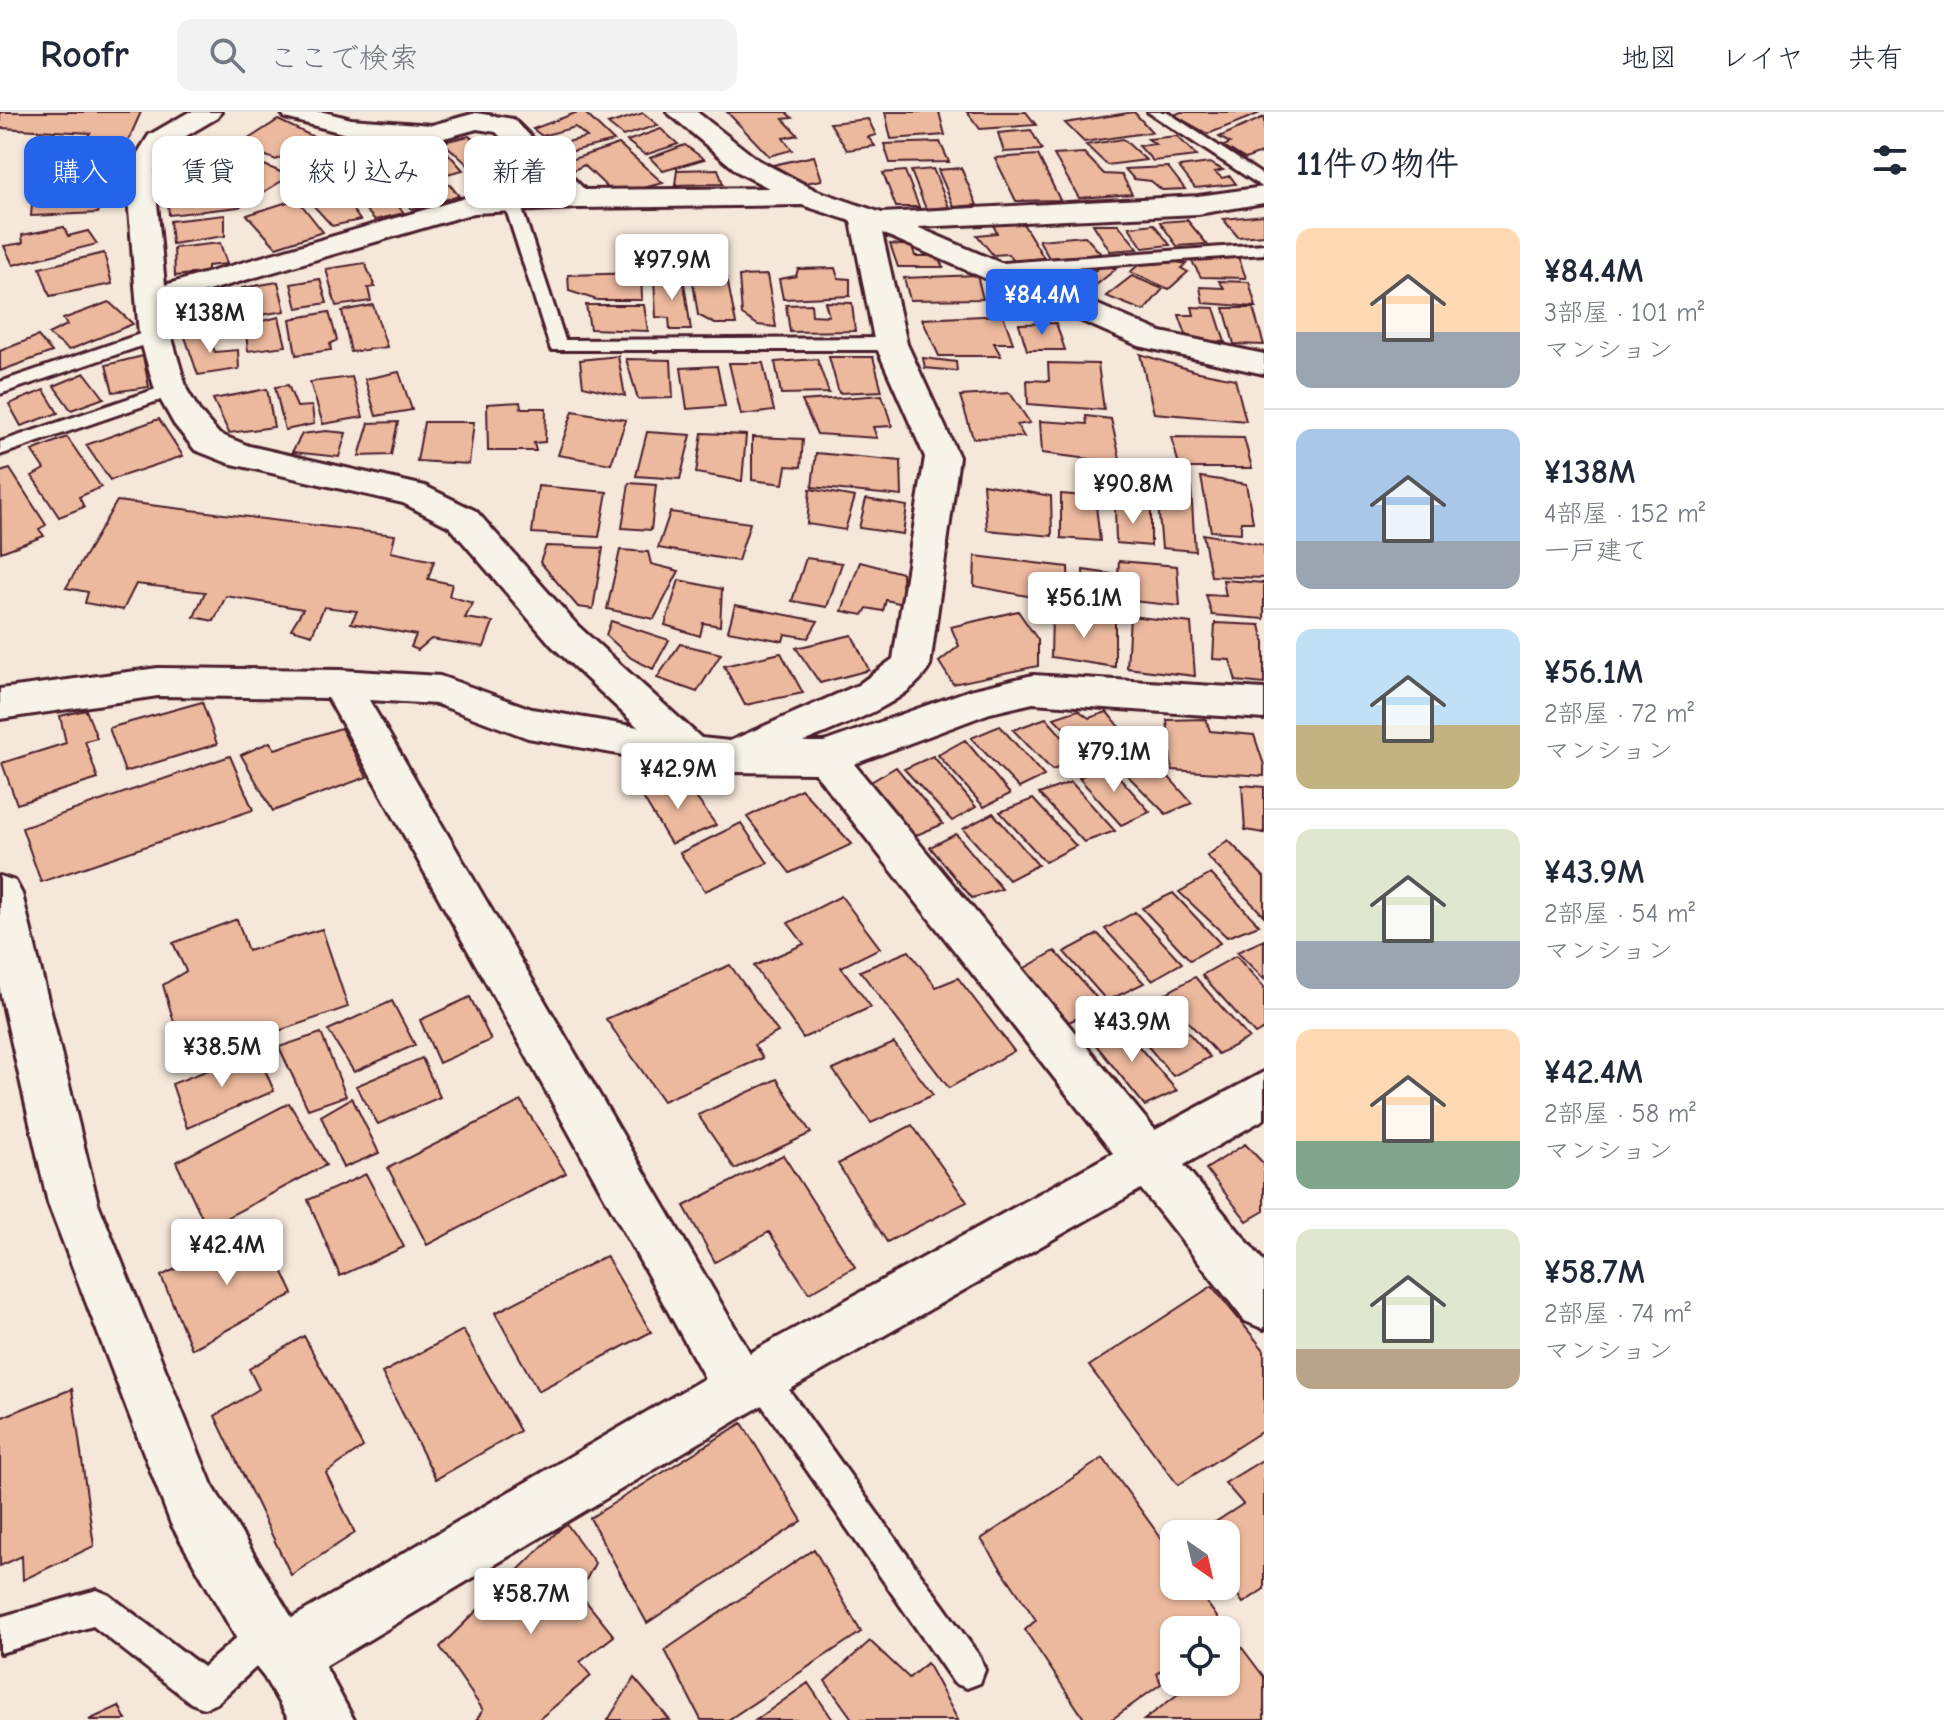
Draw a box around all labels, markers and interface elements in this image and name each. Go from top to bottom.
search box [177,19,737,91]
text: Roofr [40,33,129,77]
icon: search [205,33,249,77]
text: ここで検索 [269,41,419,76]
text: 地図 [1621,42,1677,74]
text: レイヤ [1721,42,1804,74]
text: 共有 [1848,42,1904,74]
chip: 購入 [24,136,136,208]
chip: 賃貸 [152,136,264,208]
chip: 絞り込み [280,136,448,208]
chip: 新着 [464,136,576,208]
icon: filters [1868,138,1912,182]
text: 11件の物件 [1296,144,1459,184]
pin: ¥97.9M [607,234,737,302]
text: ¥97.9M [633,245,711,275]
text: ¥84.4M [1544,251,1644,291]
icon: home [1360,260,1456,356]
pin: ¥84.4M [977,269,1107,337]
text: ¥84.4M [1004,280,1080,310]
pin: ¥138M [154,287,266,355]
text: ¥138M [175,298,245,328]
text: 3部屋 · 101 m² [1544,298,1704,328]
text: マンション [1544,335,1673,365]
text: ¥138M [1544,452,1636,492]
pin: ¥90.8M [1068,458,1198,526]
icon: home [1360,461,1456,557]
text: ¥90.8M [1093,469,1173,499]
text: 4部屋 · 152 m² [1544,499,1705,529]
text: 一戸建て [1544,536,1648,566]
pin: ¥56.1M [1019,572,1149,640]
text: ¥56.1M [1046,583,1122,613]
text: ¥56.1M [1544,652,1643,692]
icon: home [1360,661,1456,757]
text: 2部屋 · 72 m² [1544,699,1694,729]
pin: ¥79.1M [1049,726,1179,794]
text: マンション [1544,736,1673,766]
text: ¥79.1M [1077,737,1151,767]
pin: ¥42.9M [613,743,743,811]
text: ¥42.9M [639,754,717,784]
text: ¥43.9M [1544,852,1645,892]
icon: home [1360,861,1456,957]
text: 2部屋 · 54 m² [1544,899,1695,929]
text: マンション [1544,936,1673,966]
pin: ¥43.9M [1067,996,1197,1064]
text: ¥43.9M [1093,1007,1171,1037]
pin: ¥38.5M [157,1021,287,1089]
text: ¥38.5M [183,1032,261,1062]
text: ¥42.4M [1544,1052,1643,1092]
icon: home [1360,1061,1456,1157]
text: 2部屋 · 58 m² [1544,1099,1696,1129]
text: マンション [1544,1136,1673,1166]
pin: ¥42.4M [162,1219,292,1287]
text: ¥42.4M [189,1230,265,1260]
text: ¥58.7M [1544,1252,1645,1292]
icon: home [1360,1261,1456,1357]
text: 2部屋 · 74 m² [1544,1299,1691,1329]
text: マンション [1544,1336,1673,1366]
north arrow [1160,1520,1240,1600]
map controls [1160,1520,1240,1696]
pin: ¥58.7M [466,1568,596,1636]
text: ¥58.7M [492,1579,570,1609]
button: locate [1160,1616,1240,1696]

